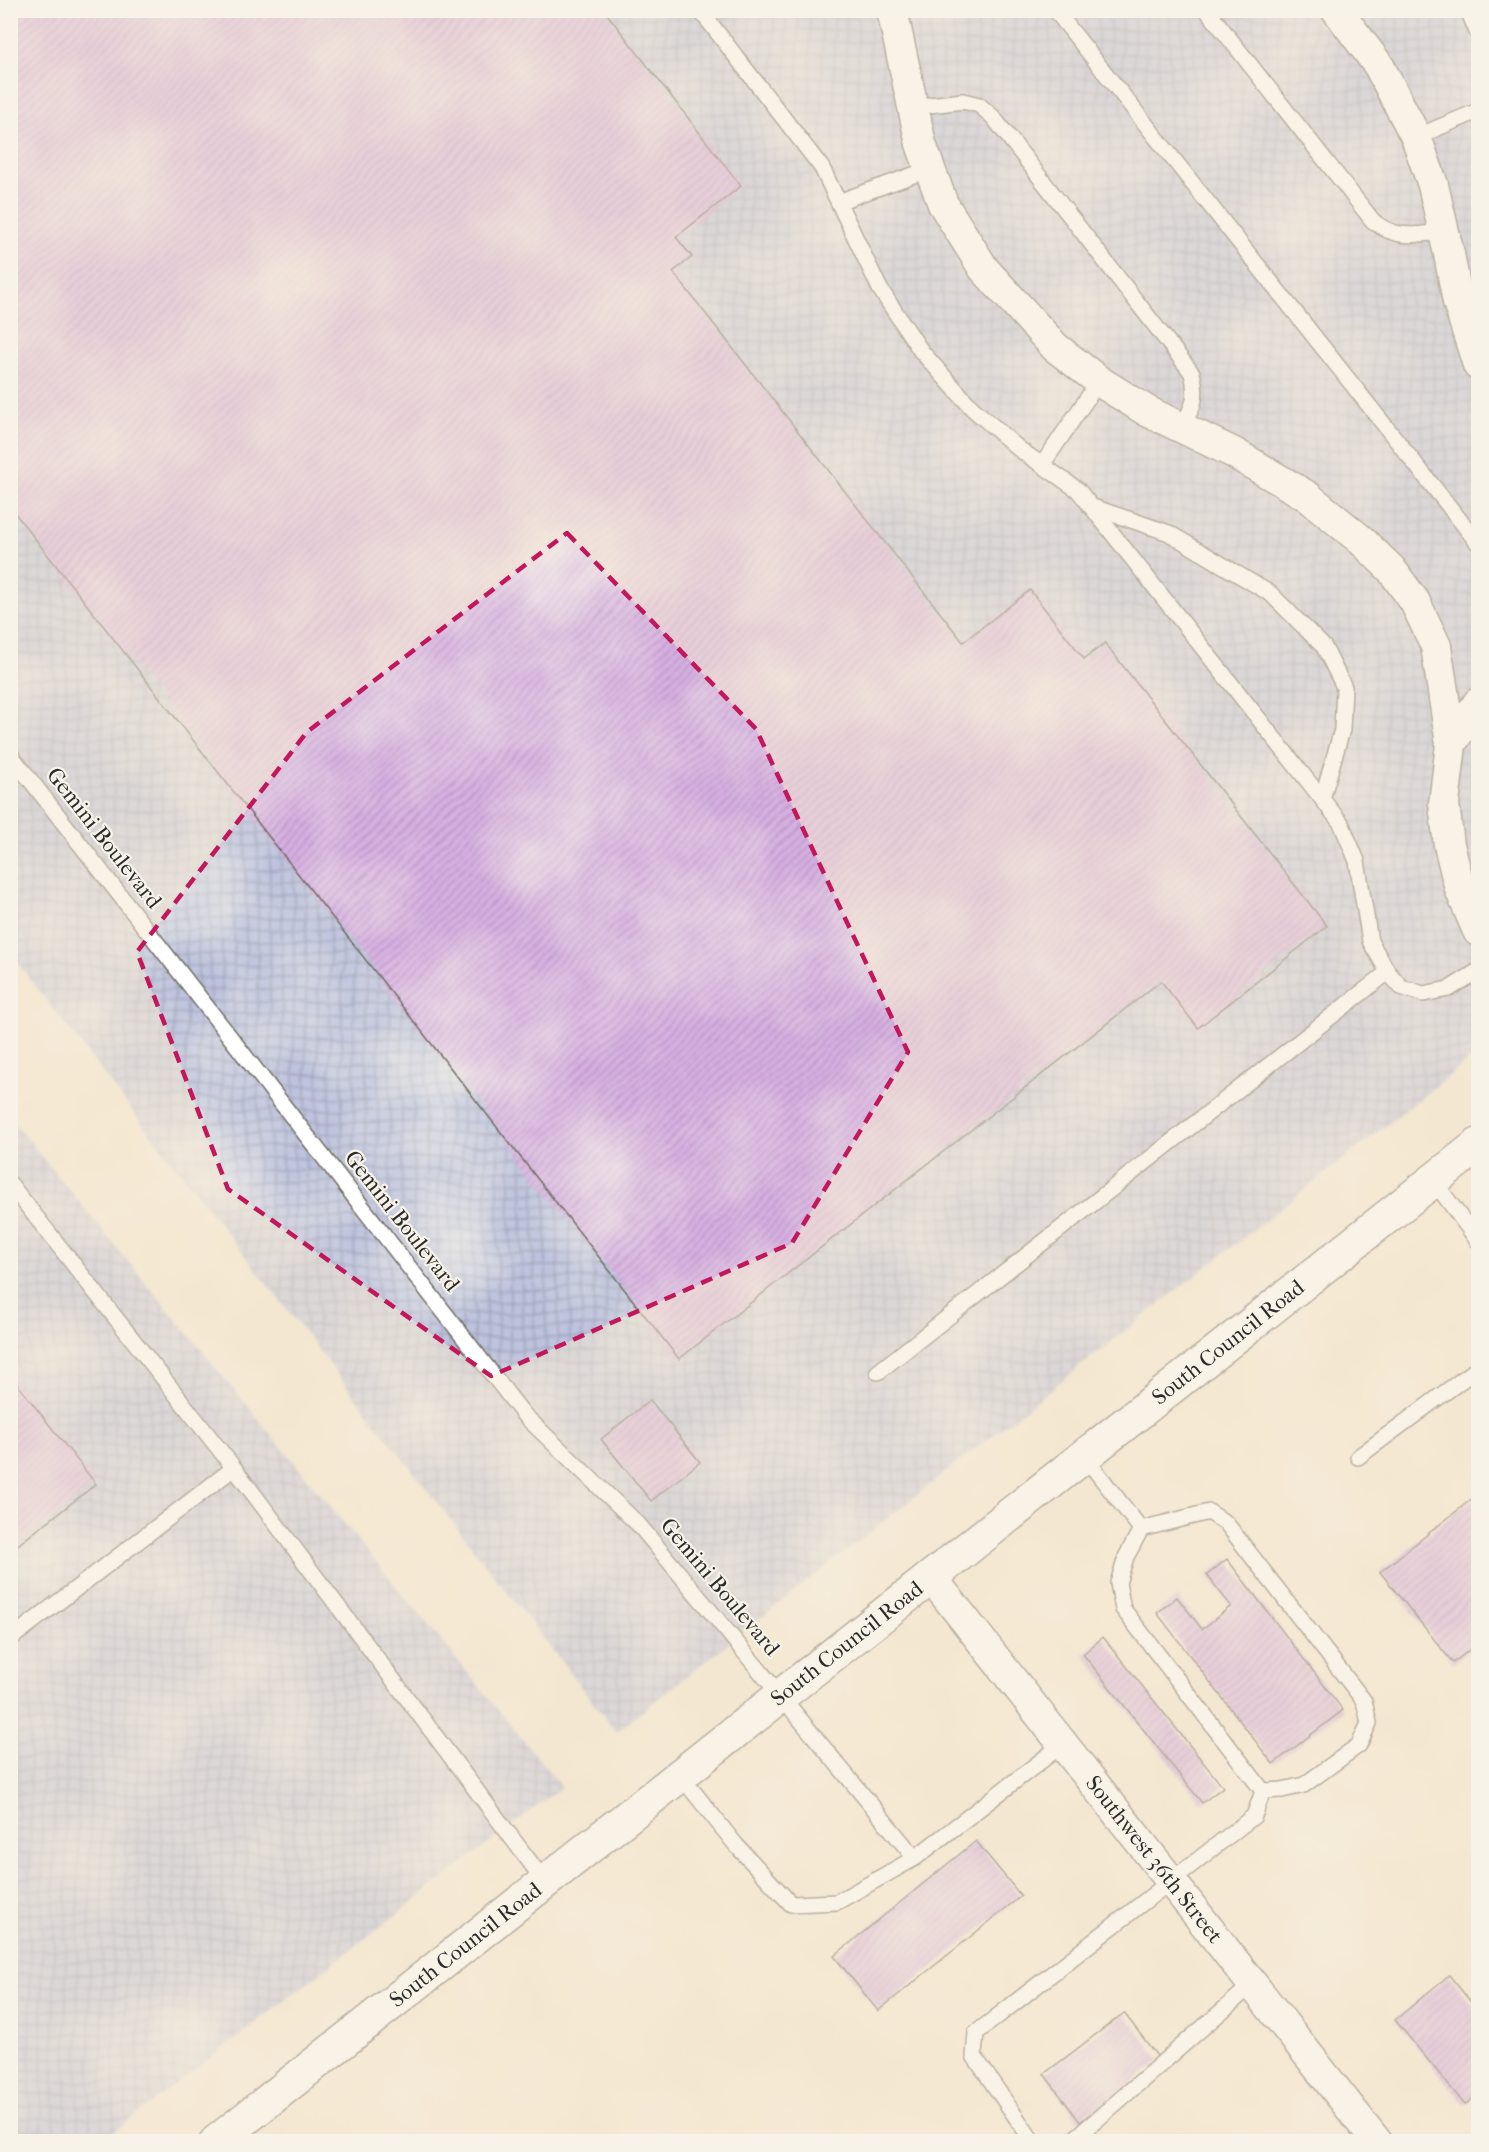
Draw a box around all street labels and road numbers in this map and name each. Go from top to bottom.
street label: Gemini Boulevard [41,762,168,914]
street label: Gemini Boulevard [339,1145,466,1297]
street label: South Council Road [1147,1274,1310,1410]
street label: Gemini Boulevard [655,1513,786,1662]
street label: South Council Road [766,1575,929,1712]
street label: Southwest 36th Street [1080,1771,1228,1949]
street label: South Council Road [384,1876,548,2013]

